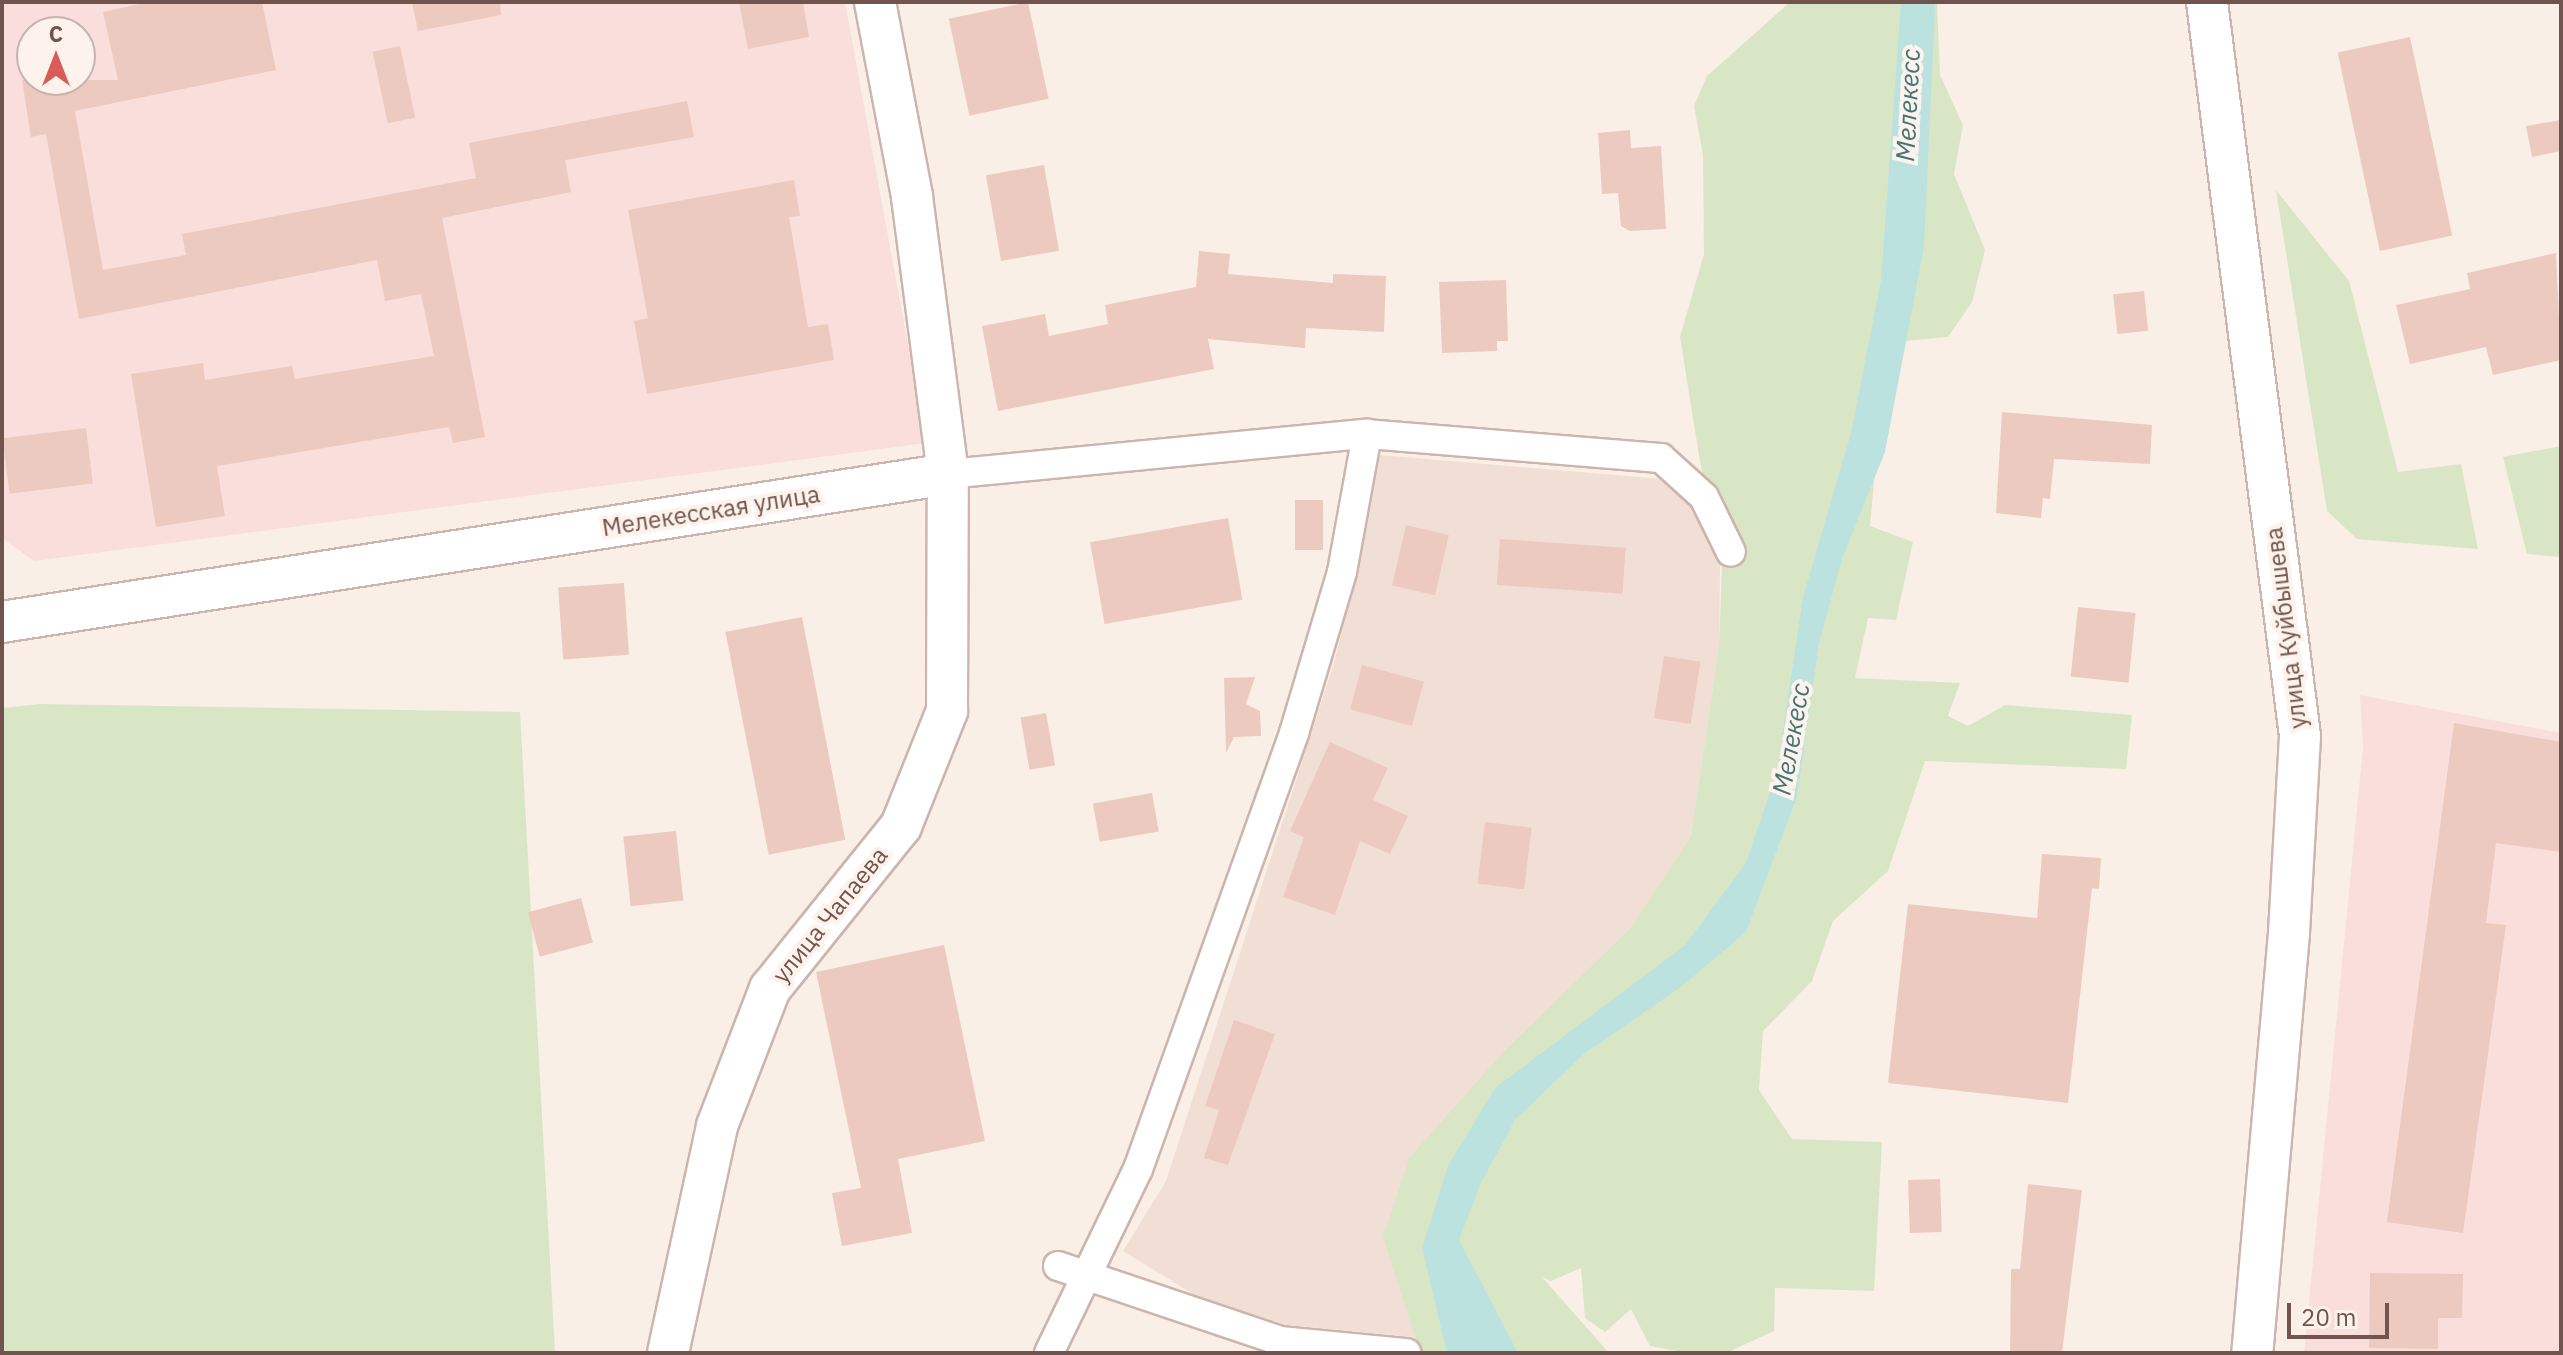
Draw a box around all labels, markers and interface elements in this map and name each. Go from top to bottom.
north arrow [16,16,96,96]
text: С [49,19,63,48]
water label: Мелекесс [1889,48,1927,162]
street label: Мелекесская улица [600,480,822,542]
street label: улица Куйбышева [2259,526,2313,730]
water label: Мелекесс [1766,681,1816,797]
street label: улица Чапаева [766,841,894,989]
scale bar [2291,1287,2393,1337]
text: 20 m [2301,1301,2356,1333]

